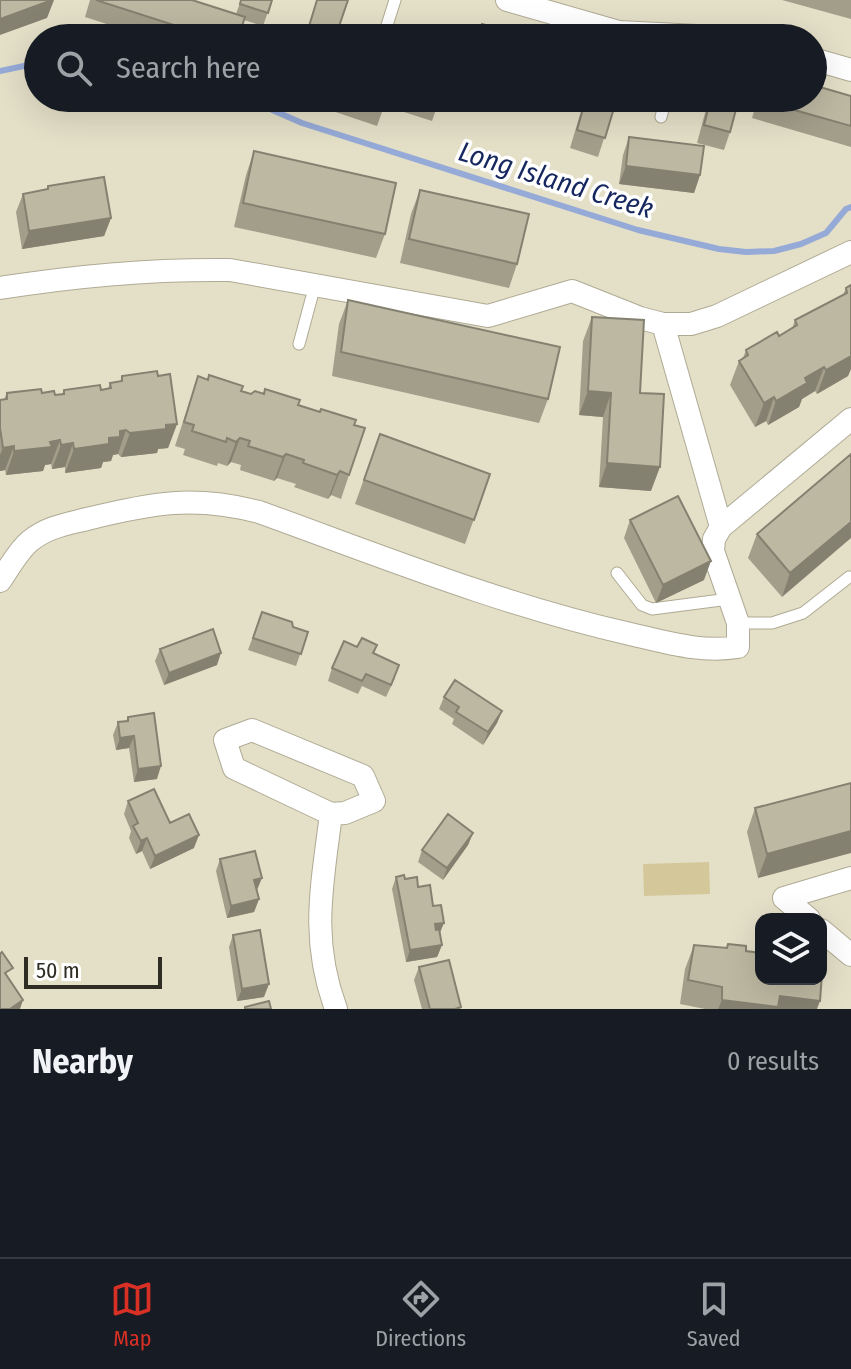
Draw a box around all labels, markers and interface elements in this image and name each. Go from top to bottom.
search box [24,24,827,112]
icon: search [52,46,96,90]
text: Search here [116,50,261,86]
water label: Long Island Creek [455,135,657,225]
map controls [755,913,827,985]
button: layers [755,913,827,985]
scale bar [24,953,162,989]
text: 50 m [36,957,80,984]
text: Nearby [32,1041,133,1082]
text: 0 results [727,1046,819,1077]
tab: Map [110,1277,154,1352]
tab: Directions [375,1277,466,1352]
tab: Saved [687,1277,741,1352]

